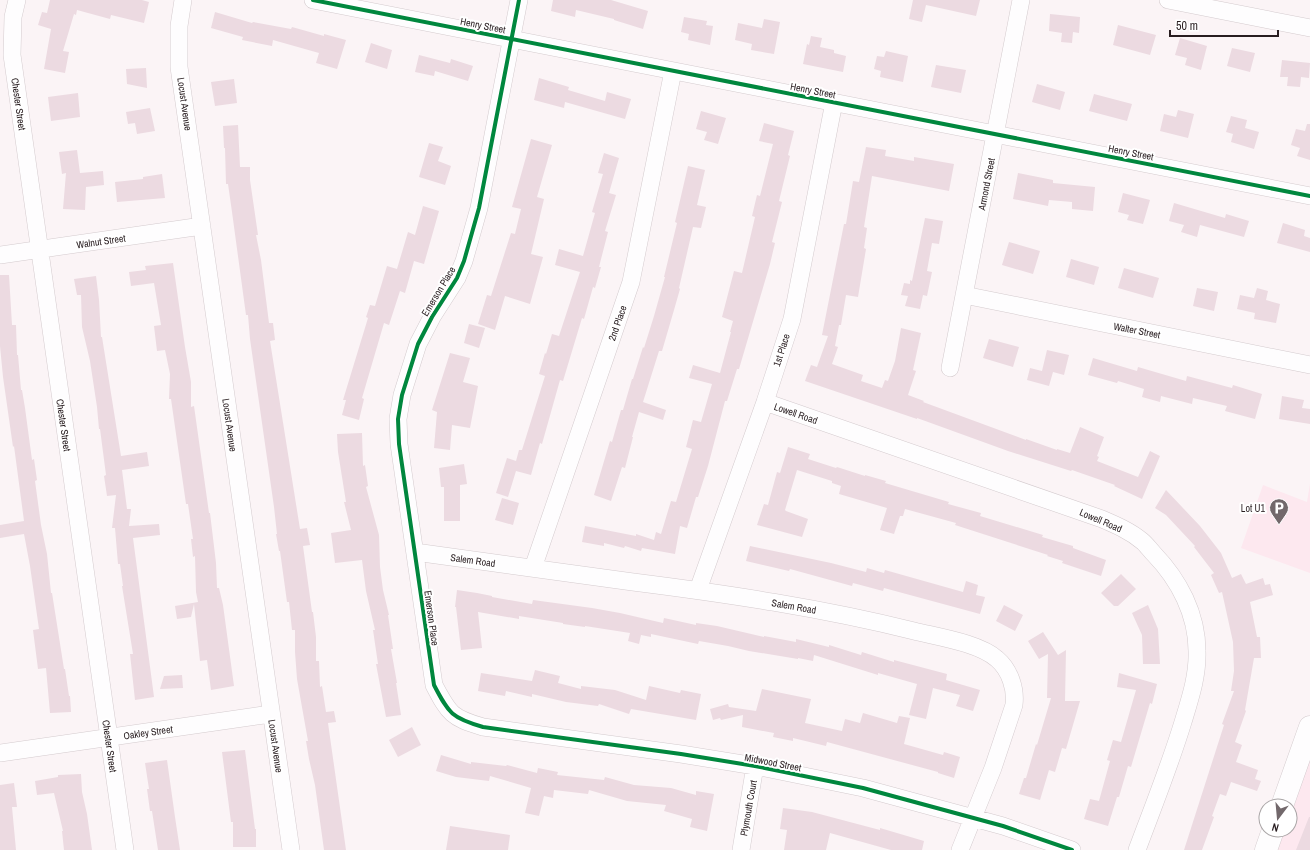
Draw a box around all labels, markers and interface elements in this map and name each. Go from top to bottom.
scale bar [1170,12,1278,38]
street label: Henry Street [459,15,507,36]
text: 50 m [1176,18,1198,34]
street label: Chester Street [8,77,29,132]
street label: Locust Avenue [174,77,195,132]
street label: Henry Street [789,80,837,101]
street label: Henry Street [1107,142,1155,163]
street label: Armond Street [975,156,998,212]
street label: Walnut Street [76,232,127,251]
street label: Emerson Place [419,264,459,318]
street label: 2nd Place [605,303,630,343]
street label: Walter Street [1112,320,1162,342]
street label: 1st Place [770,332,793,368]
street label: Chester Street [53,398,74,453]
street label: Locust Avenue [219,398,240,453]
street label: Lowell Road [772,400,819,427]
parking icon: Lot U1 [1268,497,1290,525]
place label: Lot U1 [1241,502,1265,515]
street label: Lowell Road [1077,506,1124,535]
street label: Salem Road [450,551,496,570]
street label: Emerson Place [421,590,442,647]
street label: Salem Road [771,596,817,617]
street label: Chester Street [99,719,120,774]
street label: Locust Avenue [265,719,286,774]
street label: Oakley Street [123,723,174,742]
street label: Midwood Street [743,751,803,774]
street label: Plymouth Court [737,778,760,837]
north arrow [1258,798,1298,838]
text: N [1270,820,1280,835]

